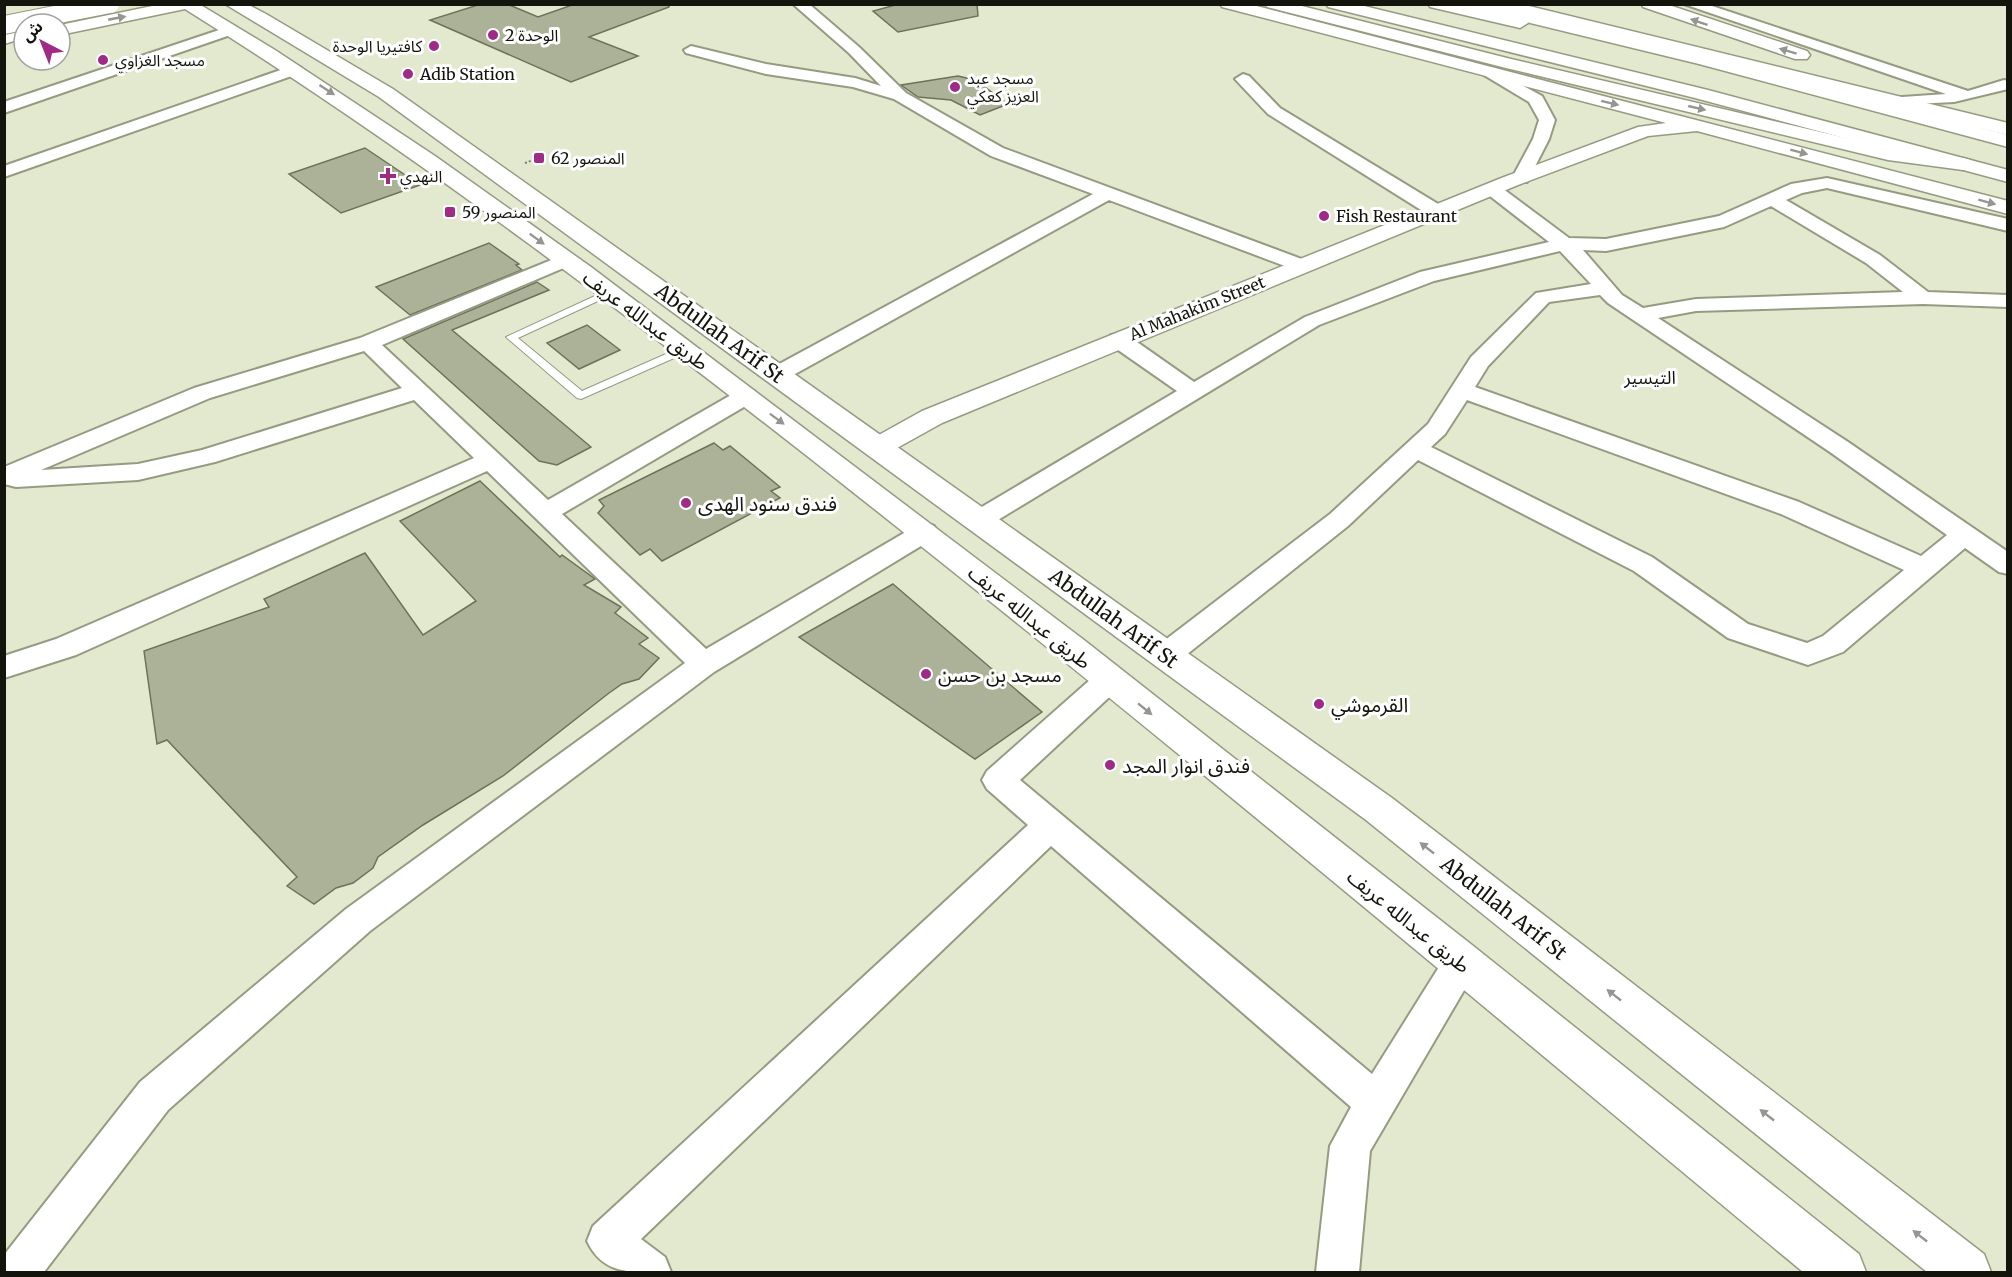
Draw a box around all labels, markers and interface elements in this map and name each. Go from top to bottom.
north arrow [12,12,72,72]
one-way arrow [108,13,127,22]
text: ش [17,16,47,46]
one-way arrow [1690,16,1708,26]
place label: الوحدة 2 [505,25,558,45]
marker: الوحدة 2 [486,28,500,42]
place label: كافتيريا الوحدة [333,36,422,56]
marker: كافتيريا الوحدة [427,39,441,53]
one-way arrow [1779,46,1797,55]
place label: مسجد الغزاوي [115,50,205,73]
marker: مسجد الغزاوي [96,53,110,67]
place label: Adib Station [419,64,515,84]
marker: Adib Station [401,67,415,81]
place label: مسجد عبد العزيز كعكي [967,68,1039,109]
marker: مسجد عبد العزيز كعكي [948,80,962,94]
one-way arrow [318,84,334,96]
one-way arrow [1601,98,1619,108]
one-way arrow [1687,104,1706,114]
place label: المنصور 62 [551,148,625,168]
one-way arrow [1790,148,1808,157]
marker: المنصور 62 [532,151,546,165]
place label: النهدي [400,166,442,189]
marker: النهدي [381,169,395,183]
one-way arrow [1978,198,1996,207]
place label: المنصور 59 [462,202,536,222]
marker: المنصور 59 [443,205,457,219]
place label: Fish Restaurant [1336,206,1458,226]
marker: Fish Restaurant [1317,209,1331,223]
one-way arrow [529,233,545,245]
street label: طريق عبدالله عريف [578,265,714,376]
street label: Al Mahakim Street [1125,271,1269,345]
street label: Abdullah Arif St [650,277,790,388]
district label: التيسير [1623,366,1676,389]
one-way arrow [769,413,785,426]
place label: فندق سنود الهدى [698,491,837,516]
marker: فندق سنود الهدى [679,496,693,510]
street label: طريق عبدالله عريف [963,560,1097,675]
street label: Abdullah Arif St [1044,562,1184,673]
place label: مسجد بن حسن [938,662,1062,687]
marker: مسجد بن حسن [919,667,933,681]
place label: القرموشي [1331,692,1408,720]
marker: القرموشي [1312,697,1326,711]
one-way arrow [1137,702,1153,715]
place label: فندق انوار المجد [1122,753,1250,778]
marker: فندق انوار المجد [1103,758,1117,772]
one-way arrow [1420,842,1435,854]
street label: Abdullah Arif St [1435,850,1572,965]
street label: طريق عبدالله عريف [1342,864,1476,979]
one-way arrow [1606,989,1621,1001]
one-way arrow [1759,1110,1774,1122]
one-way arrow [1912,1231,1927,1243]

